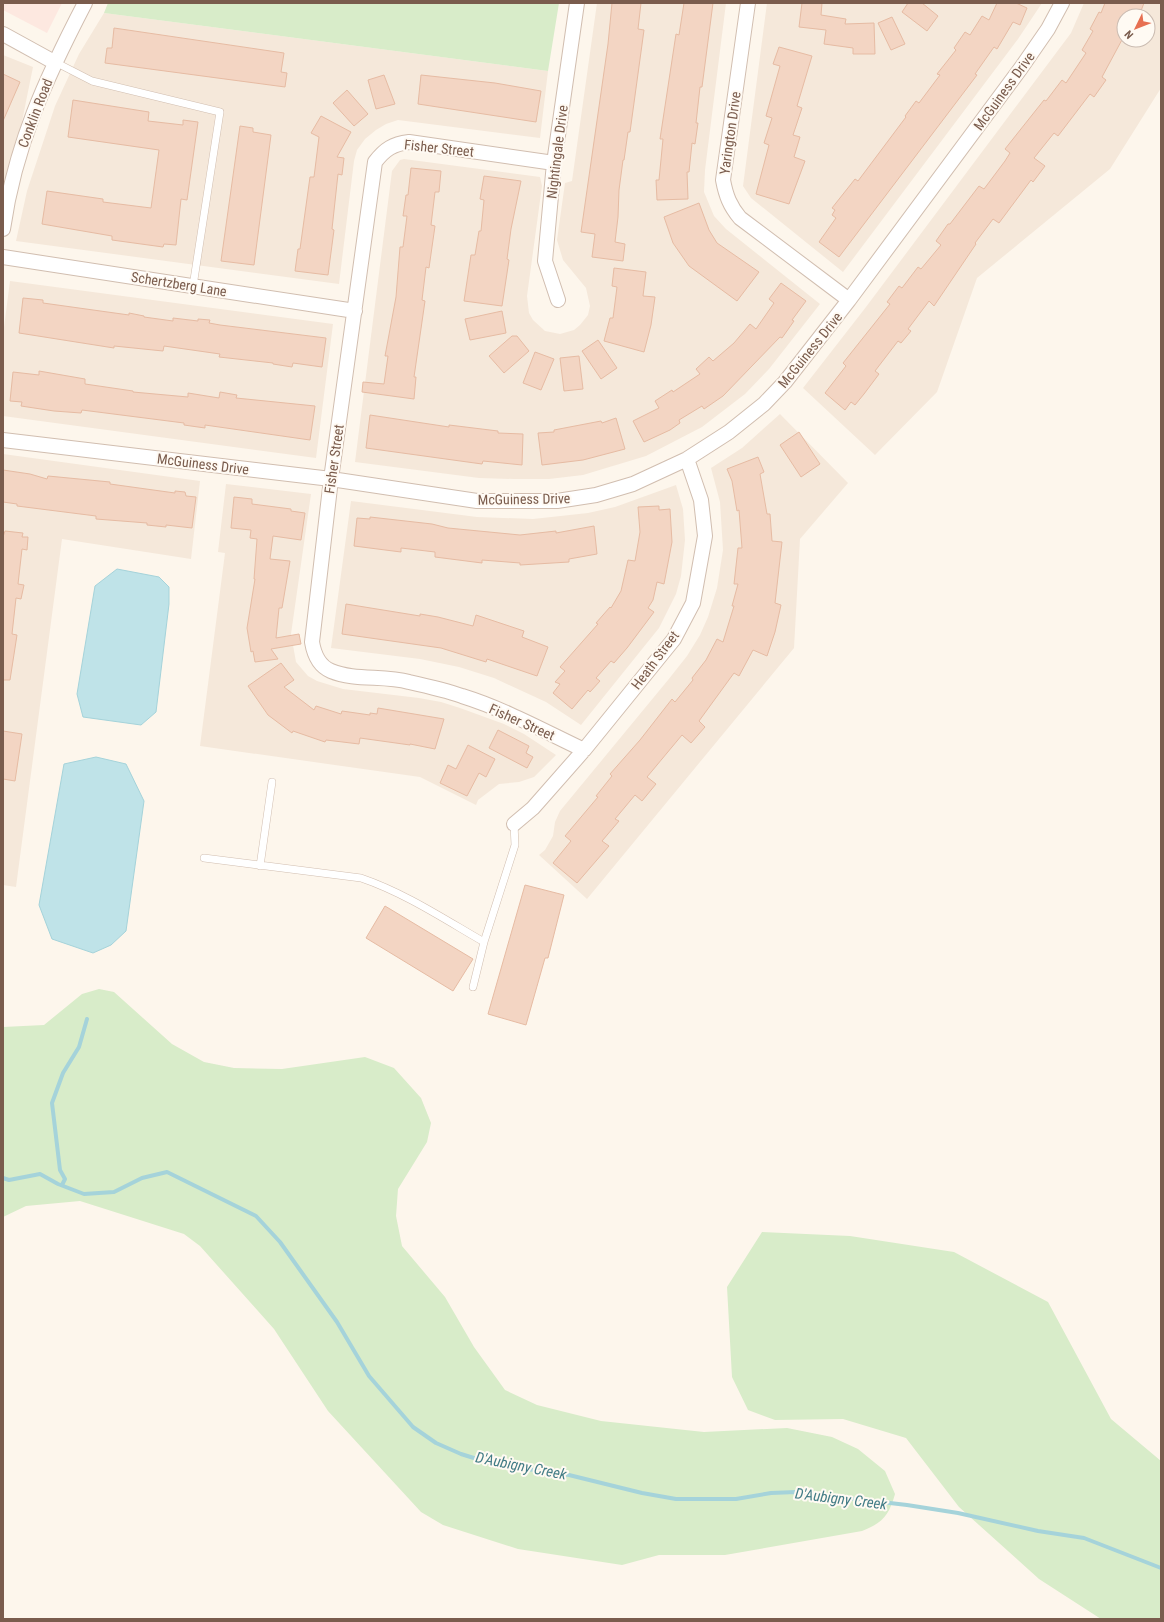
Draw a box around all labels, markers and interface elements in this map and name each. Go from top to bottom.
north arrow [1116,8,1156,48]
text: N [1122,27,1136,41]
street label: McGuiness Drive [970,49,1038,133]
street label: Conklin Road [15,76,55,150]
street label: Yarington Drive [716,90,744,176]
street label: Nightingale Drive [543,104,571,200]
street label: Fisher Street [403,136,475,160]
street label: Schertzberg Lane [130,269,228,300]
street label: McGuiness Drive [775,309,846,391]
street label: Fisher Street [321,423,347,495]
street label: McGuiness Drive [156,450,250,478]
street label: McGuiness Drive [478,490,571,508]
street label: Heath Street [628,628,682,692]
street label: Fisher Street [487,700,557,744]
water label: D'Aubigny Creek [474,1448,568,1484]
water label: D'Aubigny Creek [794,1484,888,1514]

